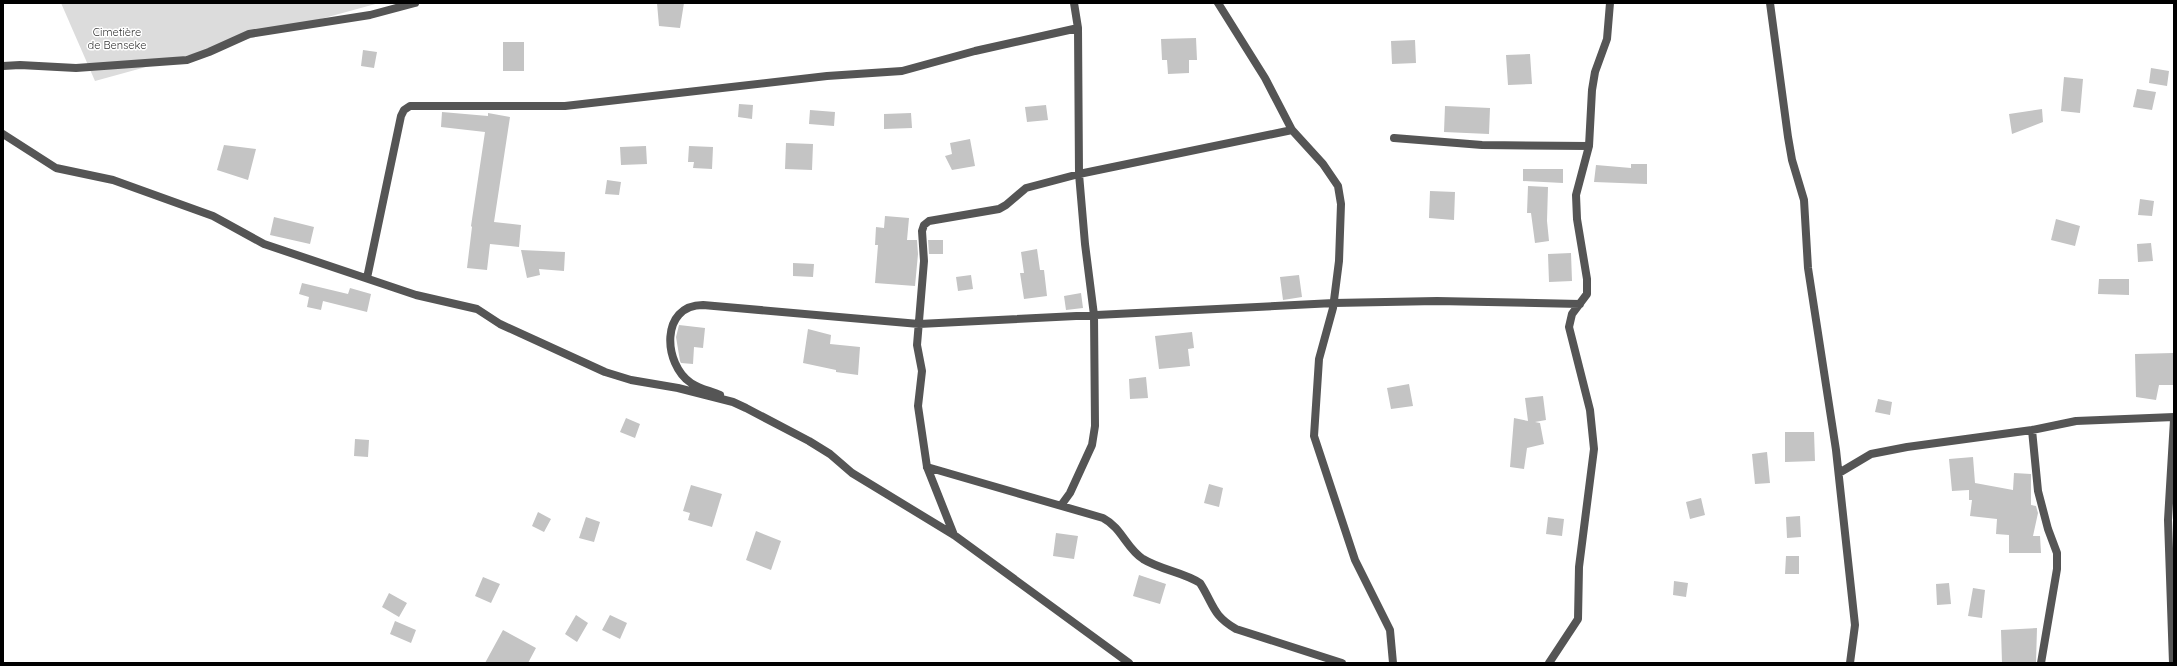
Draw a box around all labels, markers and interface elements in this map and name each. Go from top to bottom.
park label: Cimetière de Benseke [88,25,146,52]

